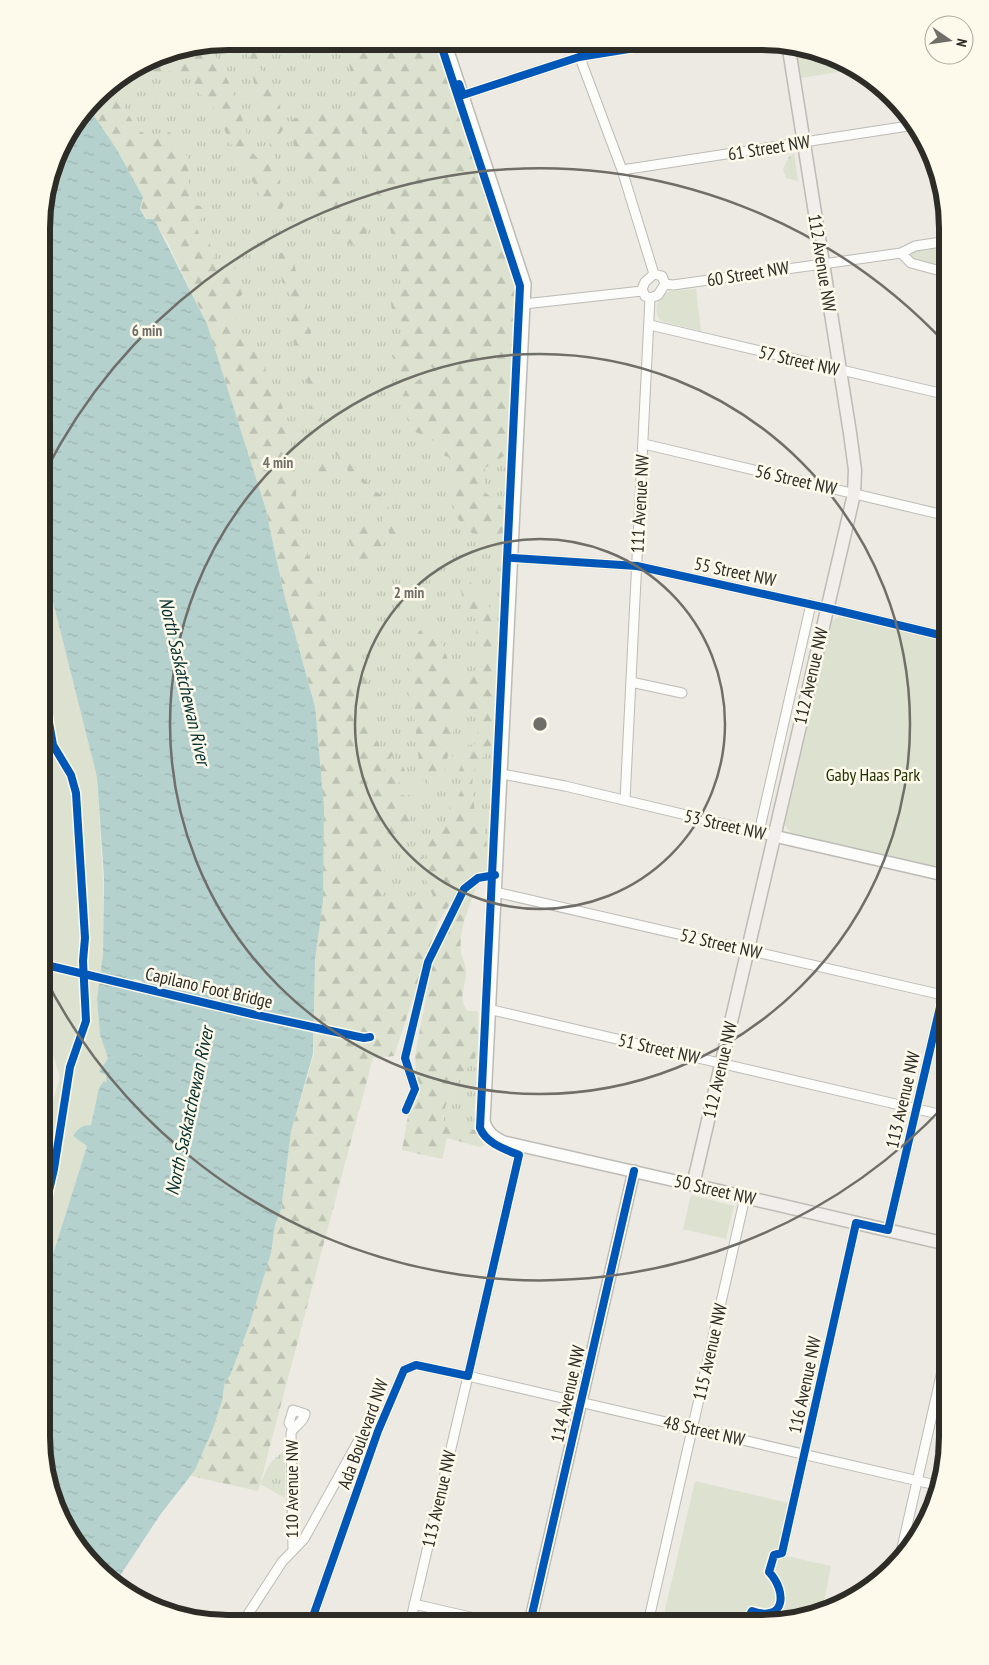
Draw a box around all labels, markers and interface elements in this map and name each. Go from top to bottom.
north arrow [924,15,974,65]
text: N [952,37,971,49]
street label: 61 Street NW [726,130,812,165]
street label: 112 Avenue NW [803,212,842,313]
street label: 60 Street NW [705,256,791,291]
text: 6 min [132,321,162,340]
street label: 57 Street NW [757,340,842,381]
text: 4 min [263,453,293,472]
street label: 111 Avenue NW [625,454,654,554]
street label: 56 Street NW [753,459,839,500]
street label: 55 Street NW [692,552,778,591]
text: 2 min [394,583,424,602]
water label: North Saskatchewan River [154,595,217,770]
street label: 112 Avenue NW [788,625,833,727]
centre of rings [531,715,549,733]
park label: Gaby Haas Park [826,763,920,786]
street label: 53 Street NW [682,804,768,845]
street label: 52 Street NW [678,923,764,964]
street label: Capilano Foot Bridge [143,962,275,1013]
street label: 112 Avenue NW [697,1019,742,1121]
water label: North Saskatchewan River [159,1022,219,1197]
street label: 51 Street NW [616,1028,702,1069]
street label: 113 Avenue NW [880,1049,925,1151]
street label: 50 Street NW [672,1169,758,1210]
street label: 115 Avenue NW [687,1301,732,1403]
street label: 116 Avenue NW [783,1334,826,1436]
street label: 114 Avenue NW [545,1343,590,1445]
street label: Ada Boulevard NW [332,1376,393,1492]
street label: 48 Street NW [661,1410,747,1451]
street label: 110 Avenue NW [280,1440,303,1538]
street label: 113 Avenue NW [416,1448,461,1550]

